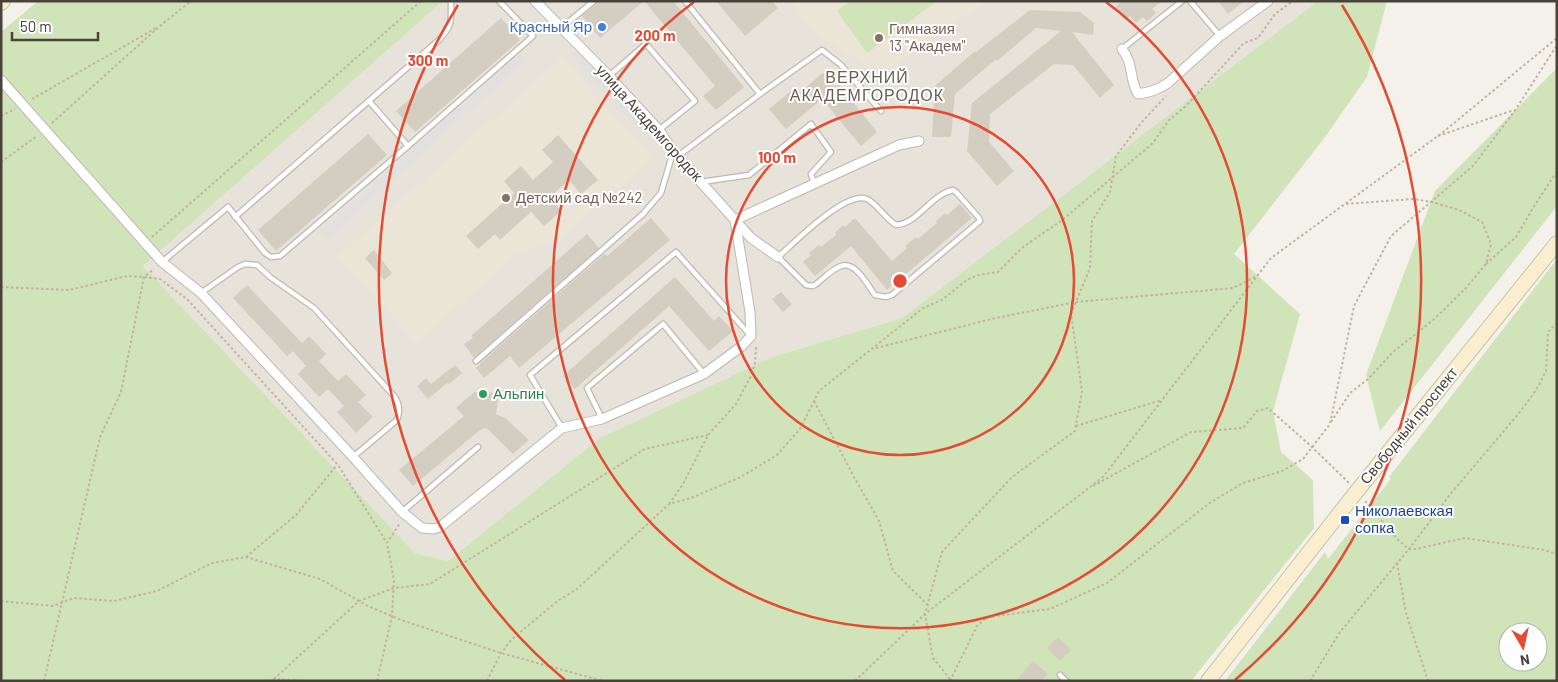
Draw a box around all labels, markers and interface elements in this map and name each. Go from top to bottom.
scale bar [12,10,99,42]
text: 50 m [20,17,52,35]
place label: Красный Яр [509,17,592,35]
place label: Гимназия 13 "Академ" [889,19,966,54]
marker: Красный Яр [596,21,608,33]
text: 200 m [634,26,676,44]
marker: Гимназия 13 "Академ" [873,32,885,44]
text: 300 m [408,51,448,69]
street label: улица Академгородок [593,60,707,185]
district label: ВЕРХНИЙ АКАДЕМГОРОДОК [790,67,944,104]
text: 100 m [758,148,796,166]
place label: Детский сад №242 [516,188,643,206]
marker: Детский сад №242 [500,192,512,204]
centre of rings [891,272,909,290]
street label: Свободный проспект [1356,363,1461,487]
place label: Альпин [493,384,544,402]
marker: Альпин [477,388,489,400]
place label: Николаевская сопка [1355,501,1453,536]
marker: Николаевская сопка [1339,514,1351,526]
north arrow [1498,622,1548,672]
text: N [1519,651,1531,669]

